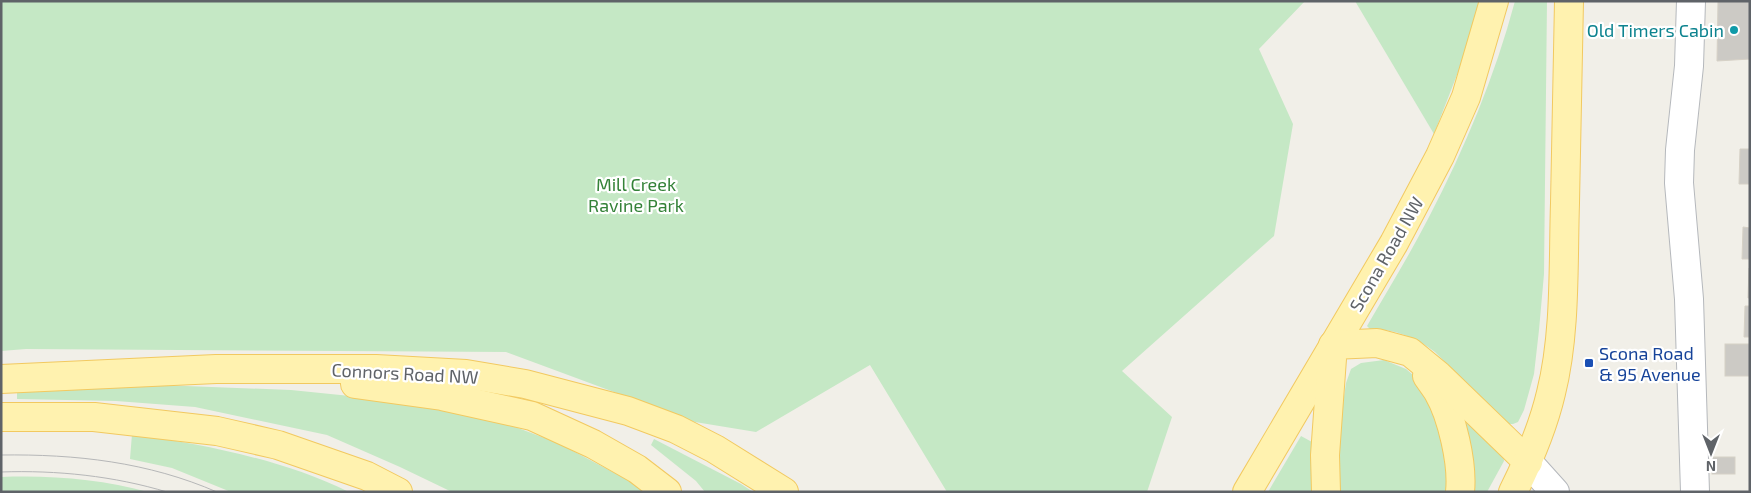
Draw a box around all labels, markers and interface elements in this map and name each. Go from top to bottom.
place label: Old Timers Cabin [1587,19,1724,41]
marker: Old Timers Cabin [1728,24,1740,36]
park label: Mill Creek Ravine Park [588,173,684,216]
street label: Scona Road NW [1344,193,1428,315]
place label: Scona Road & 95 Avenue [1599,342,1701,385]
marker: Scona Road & 95 Avenue [1583,357,1595,369]
street label: Connors Road NW [331,358,479,388]
north arrow [1686,428,1736,478]
text: N [1706,458,1716,475]

